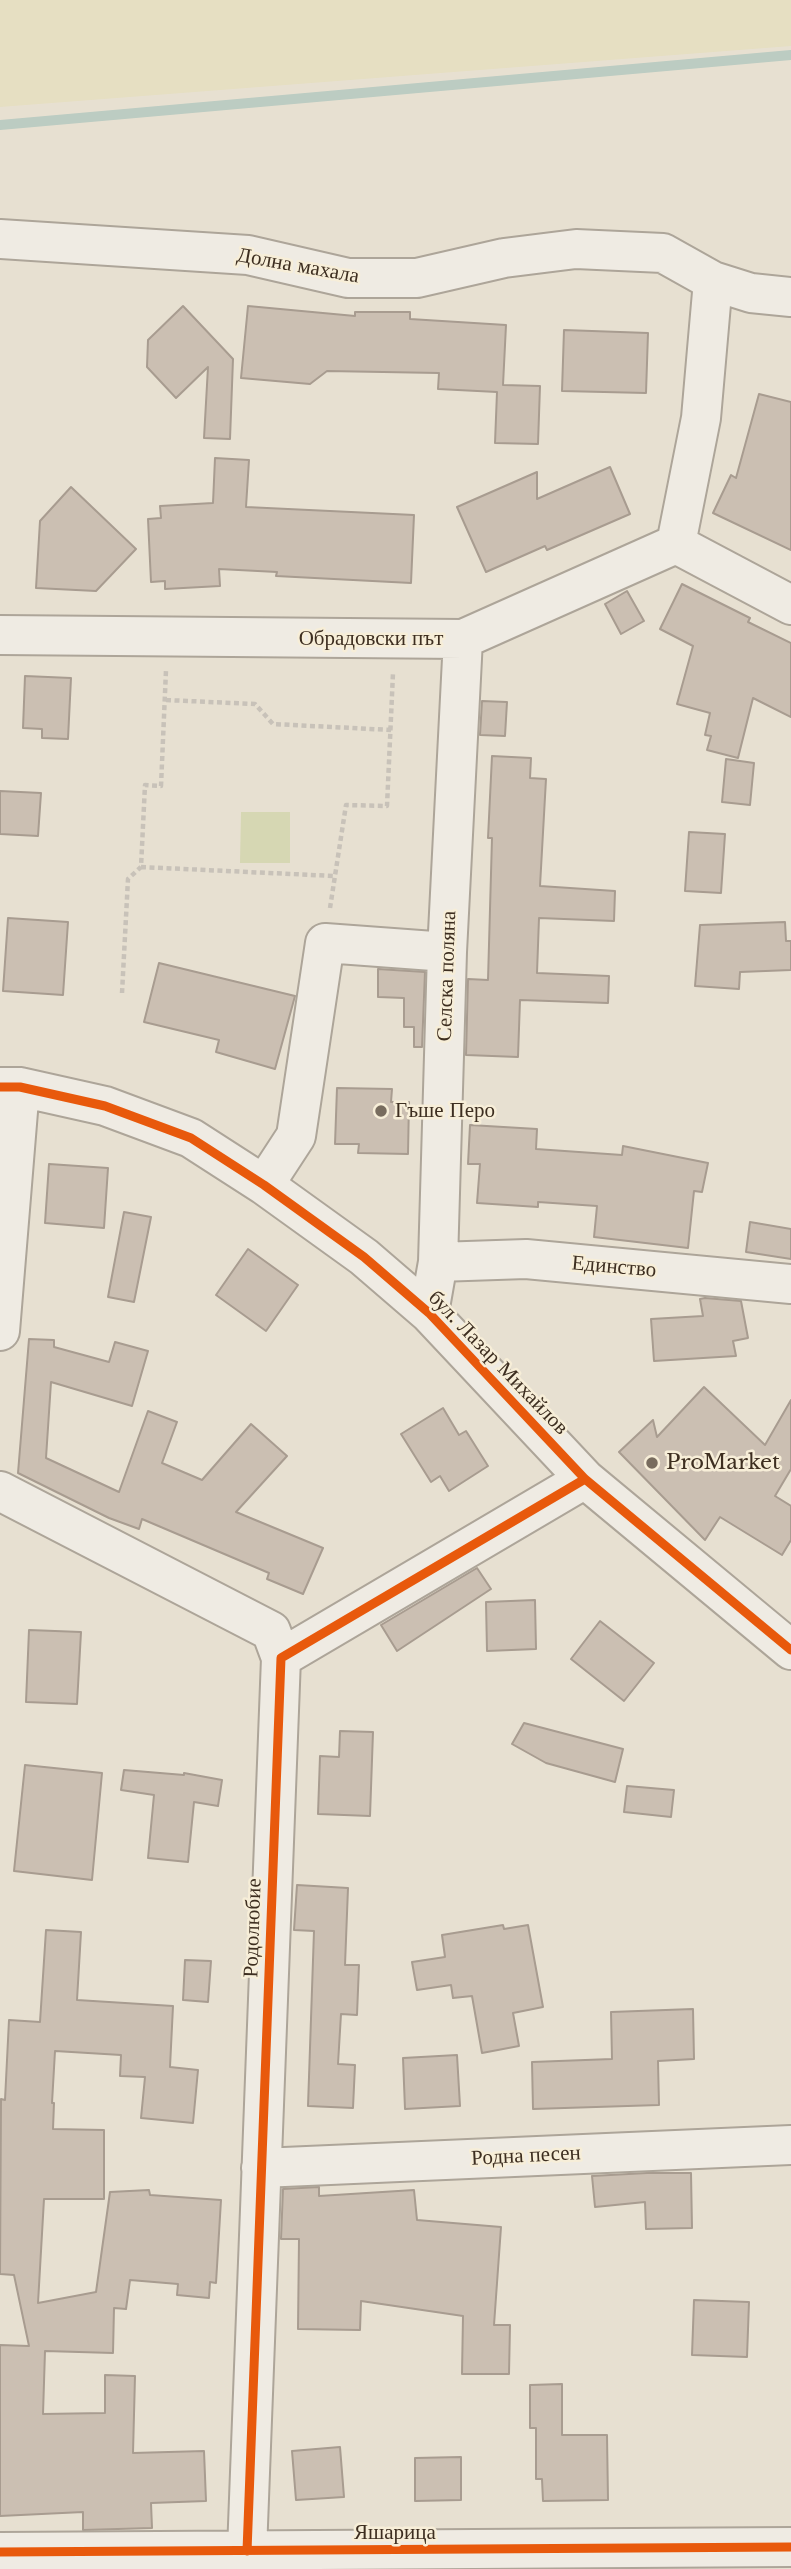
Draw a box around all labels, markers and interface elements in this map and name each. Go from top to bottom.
street label: Долна махала [235,243,361,289]
street label: Обрадовски път [299,626,443,652]
street label: Селска поляна [432,910,462,1042]
place label: Гъше Перо [395,1098,495,1124]
marker: Гъше Перо [373,1103,389,1119]
street label: Единство [571,1251,657,1283]
street label: бул. Лазар Михайлов [423,1286,573,1440]
place label: ProMarket [666,1450,780,1476]
marker: ProMarket [644,1455,660,1471]
street label: Родолюбие [239,1878,267,1978]
street label: Родна песен [471,2141,581,2171]
street label: Яшарица [354,2520,436,2546]

